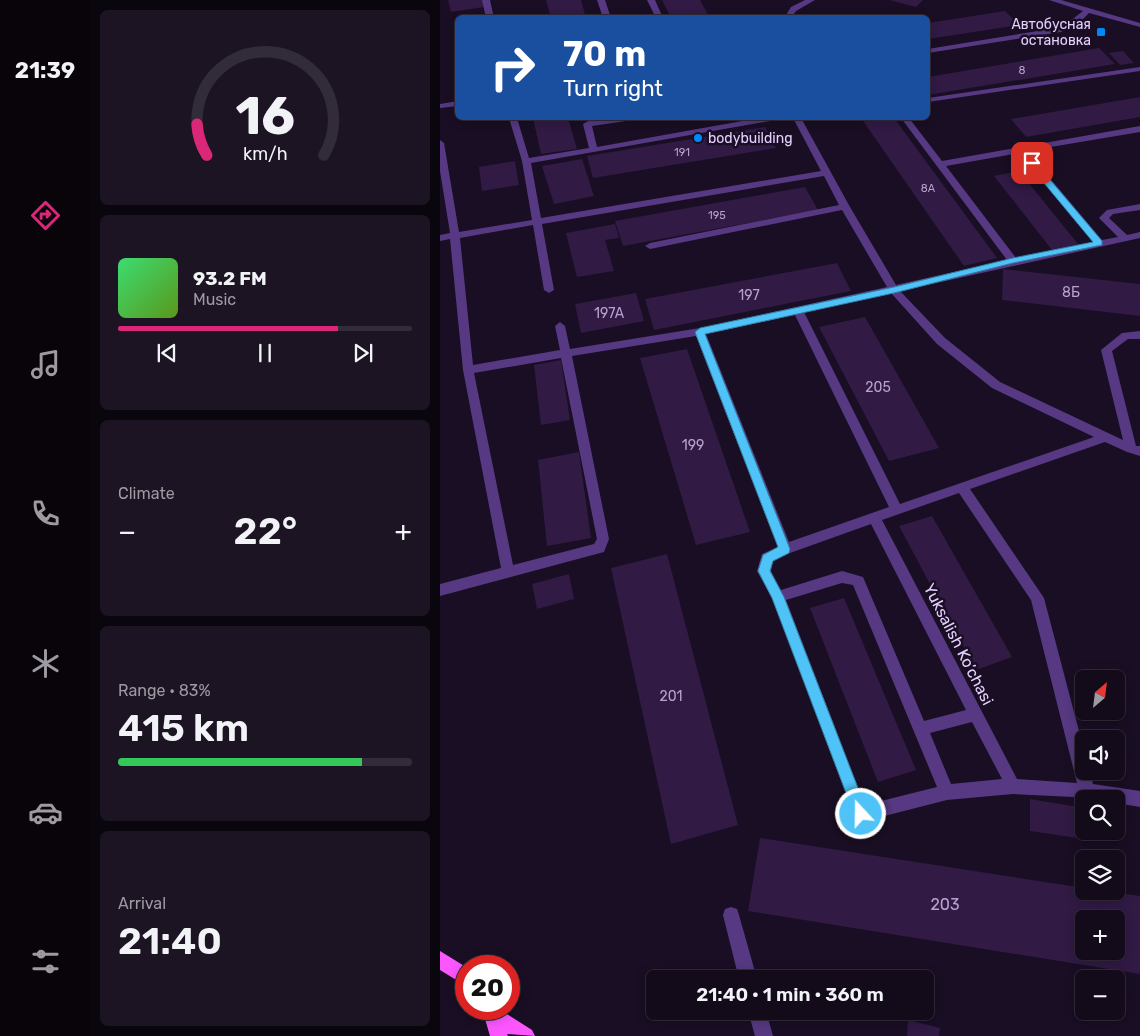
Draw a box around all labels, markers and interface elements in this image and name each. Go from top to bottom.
place label: Автобусная остановка [1011,16,1091,49]
marker: Автобусная остановка [1095,26,1107,38]
text: 70 m [563,33,646,75]
icon: right [480,35,545,100]
text: 21:39 [15,57,75,84]
house number: 8 [1019,64,1026,77]
text: Turn right [563,75,663,102]
text: 16 [235,85,295,147]
place label: bodybuilding [708,130,793,147]
marker: bodybuilding [692,132,704,144]
pin [1011,142,1053,184]
text: km/h [243,143,287,164]
house number: 191 [674,146,690,159]
icon: arrive [1018,149,1046,177]
house number: 8А [921,182,936,195]
icon: directions [28,198,63,233]
house number: 195 [708,209,726,222]
text: 93.2 FM [193,267,267,290]
house number: 8Б [1062,284,1080,301]
house number: 197 [738,287,760,304]
text: Music [193,290,236,309]
house number: 197A [594,305,625,322]
icon: previous [153,339,181,367]
icon: pause [251,339,279,367]
icon: next [349,339,377,367]
icon: music [28,347,63,382]
house number: 205 [865,379,891,396]
house number: 199 [682,437,704,454]
text: Climate [118,484,175,503]
icon: phone [28,496,63,531]
text: 22° [234,508,297,554]
text: − [118,515,136,548]
text: + [395,515,412,548]
street label: Yuksalish Ko’chasi [920,580,997,708]
icon: climate [28,646,63,681]
north arrow [1075,670,1125,720]
map controls [1075,670,1125,1020]
text: Range · 83% [118,681,211,700]
house number: 201 [659,688,683,705]
text: 415 km [118,705,249,751]
button: sound [1075,730,1125,780]
position arrow [834,787,886,839]
button: search [1075,790,1125,840]
icon: car [28,795,63,830]
button: layers [1075,850,1125,900]
text: Arrival [118,894,166,913]
house number: 203 [930,895,960,914]
button: + [1075,910,1125,960]
text: 21:40 [118,918,222,964]
icon: filters [28,944,63,979]
speed limit sign: 20 [455,955,520,1020]
button: − [1075,970,1125,1020]
text: 21:40 · 1 min · 360 m [696,983,884,1006]

